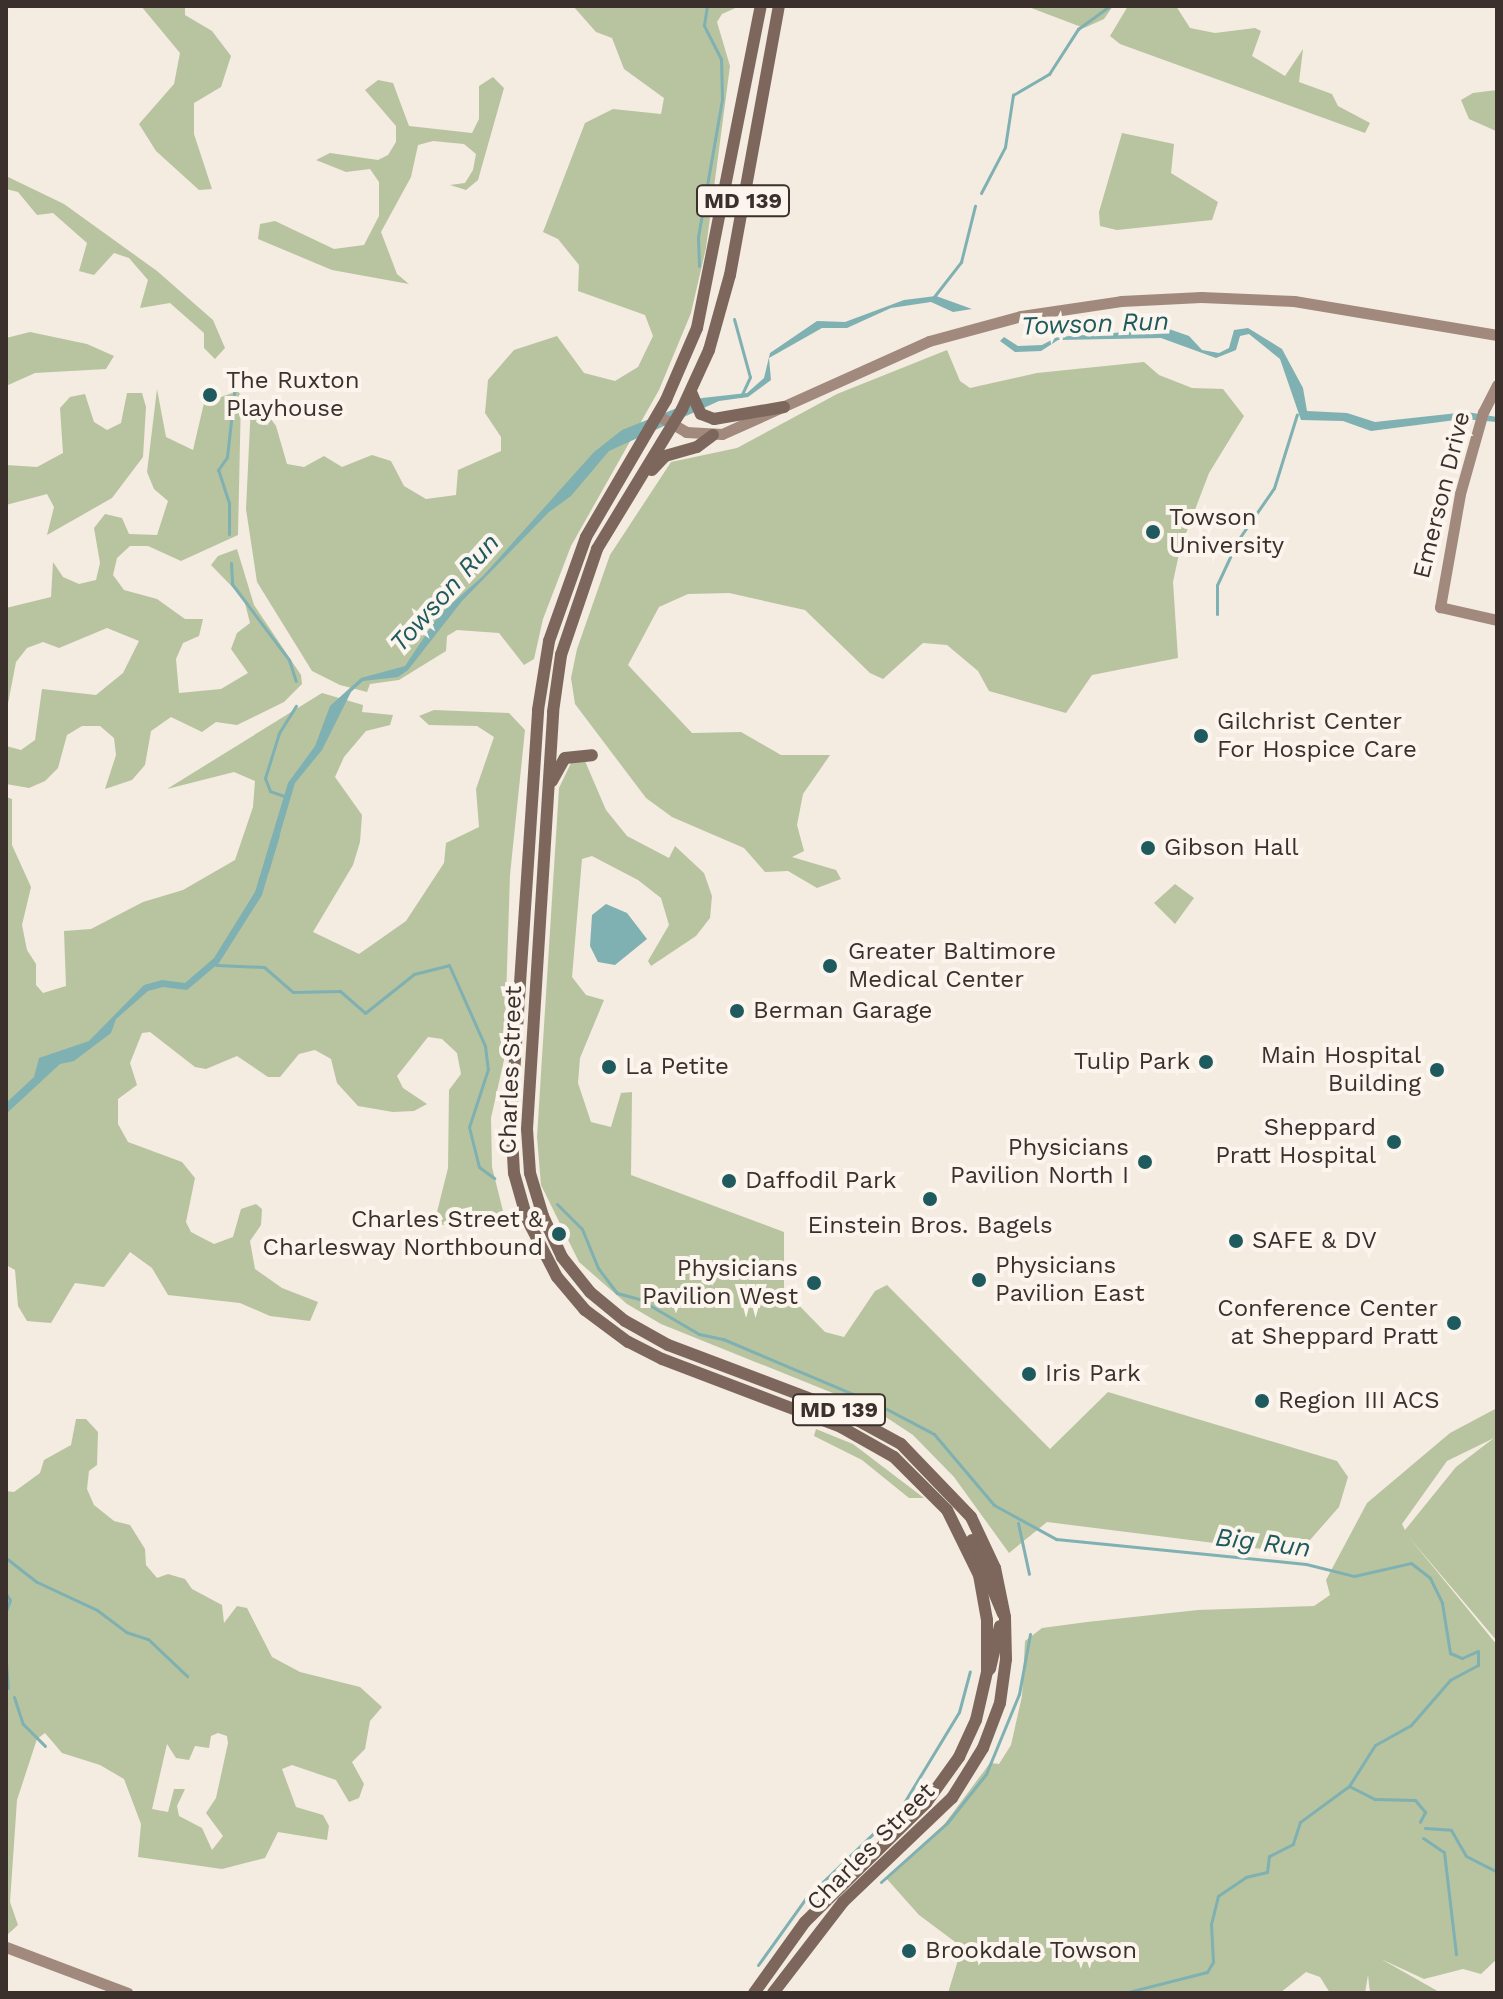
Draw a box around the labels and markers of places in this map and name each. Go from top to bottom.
place label: The Ruxton Playhouse [226,367,360,423]
marker: The Ruxton Playhouse [201,386,219,404]
place label: Towson University [1169,504,1284,560]
marker: Towson University [1144,523,1162,541]
place label: Gilchrist Center For Hospice Care [1217,708,1417,764]
marker: Gilchrist Center For Hospice Care [1192,727,1210,745]
place label: Gibson Hall [1164,834,1299,862]
marker: Gibson Hall [1139,839,1157,857]
place label: Greater Baltimore Medical Center [848,938,1057,994]
marker: Greater Baltimore Medical Center [819,955,841,977]
place label: Berman Garage [753,997,932,1025]
marker: Berman Garage [728,1002,746,1020]
place label: Main Hospital Building [1261,1042,1421,1098]
place label: Tulip Park [1074,1048,1190,1076]
place label: La Petite [625,1053,729,1081]
marker: Tulip Park [1197,1053,1215,1071]
marker: La Petite [600,1058,618,1076]
marker: Main Hospital Building [1428,1061,1446,1079]
place label: Sheppard Pratt Hospital [1215,1114,1376,1170]
marker: Sheppard Pratt Hospital [1383,1131,1405,1153]
place label: Physicians Pavilion North I [950,1134,1129,1190]
marker: Physicians Pavilion North I [1136,1153,1154,1171]
place label: Daffodil Park [745,1167,897,1195]
marker: Daffodil Park [720,1172,738,1190]
marker: Einstein Bros. Bagels [921,1190,939,1208]
place label: Charles Street & Charlesway Northbound [262,1206,543,1262]
place label: Einstein Bros. Bagels [807,1212,1053,1240]
marker: Charles Street & Charlesway Northbound [550,1225,568,1243]
place label: SAFE & DV [1252,1227,1377,1255]
marker: SAFE & DV [1227,1232,1245,1250]
place label: Physicians Pavilion East [995,1252,1144,1308]
place label: Physicians Pavilion West [641,1255,798,1311]
marker: Physicians Pavilion East [970,1271,988,1289]
marker: Physicians Pavilion West [805,1274,823,1292]
place label: Conference Center at Sheppard Pratt [1217,1295,1438,1351]
marker: Conference Center at Sheppard Pratt [1445,1314,1463,1332]
place label: Iris Park [1045,1360,1141,1388]
marker: Iris Park [1020,1365,1038,1383]
place label: Region III ACS [1278,1387,1441,1415]
marker: Region III ACS [1253,1392,1271,1410]
place label: Brookdale Towson [925,1937,1138,1965]
marker: Brookdale Towson [900,1942,918,1960]

